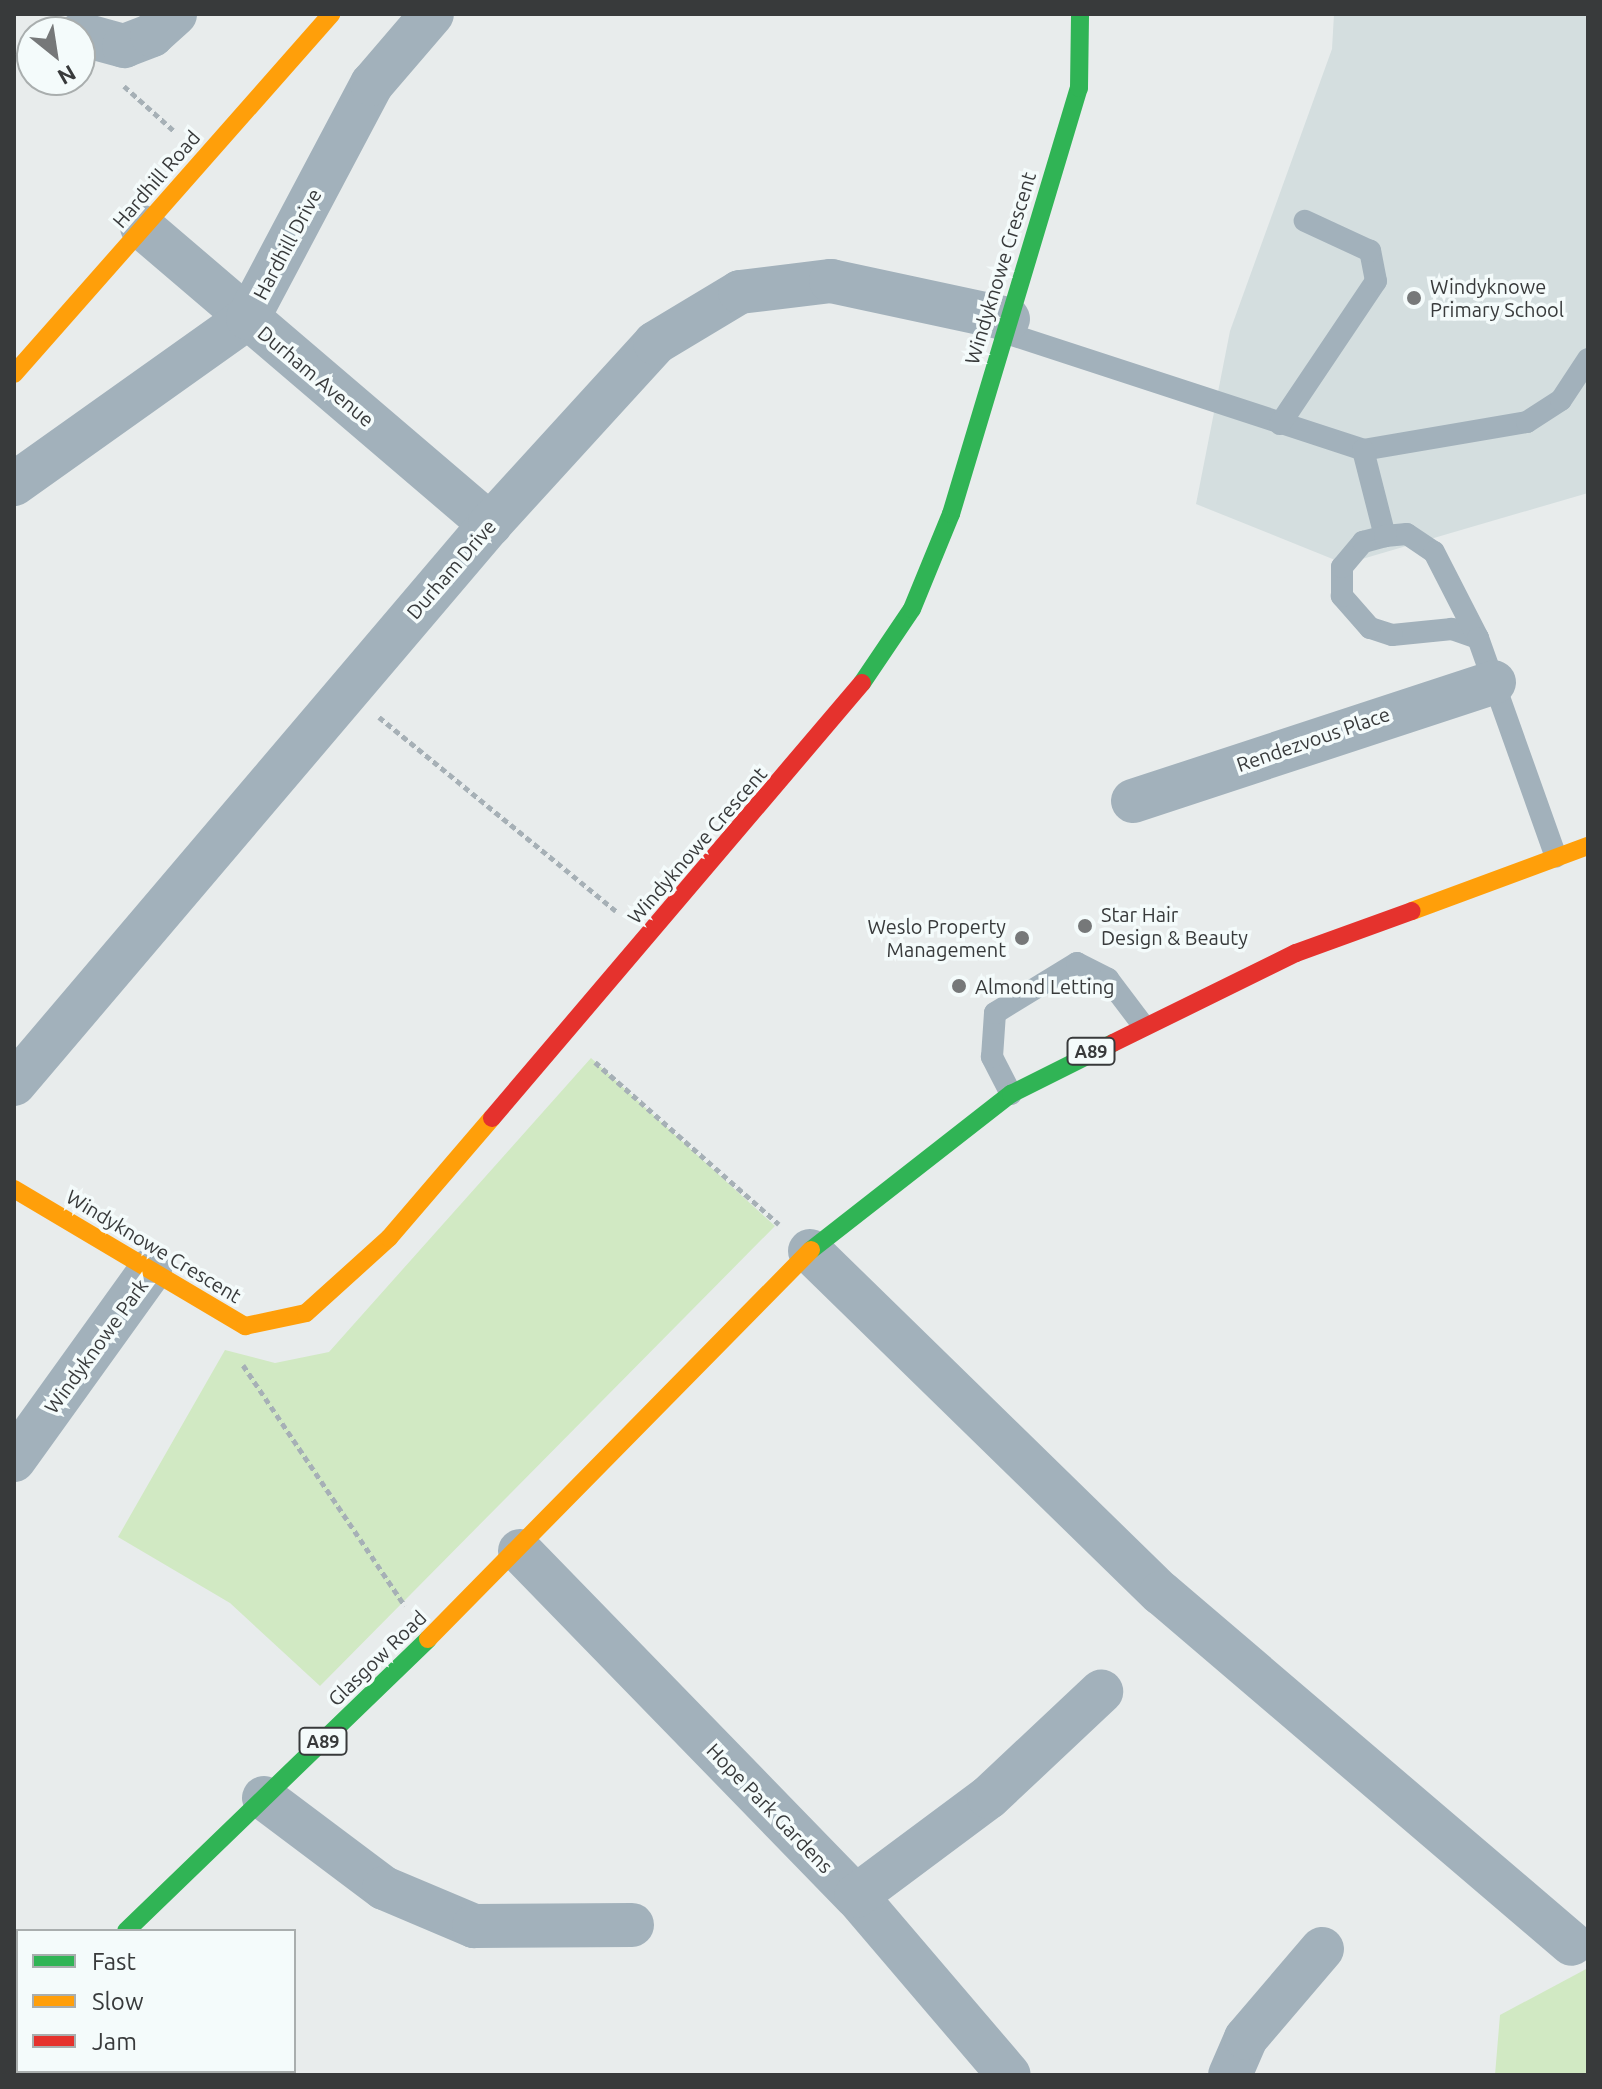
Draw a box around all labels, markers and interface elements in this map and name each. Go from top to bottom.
north arrow [16,16,96,96]
text: N [54,61,81,90]
street label: Hardhill Road [107,125,205,233]
street label: Windyknowe Crescent [959,169,1041,367]
street label: Hardhill Drive [248,184,326,304]
place label: Windyknowe Primary School [1430,274,1564,321]
marker: Windyknowe Primary School [1405,289,1423,307]
street label: Durham Avenue [253,321,379,431]
street label: Durham Drive [401,514,501,624]
street label: Rendezvous Place [1233,701,1393,777]
street label: Windyknowe Crescent [622,762,772,928]
place label: Star Hair Design & Beauty [1101,902,1248,949]
place label: Weslo Property Management [868,914,1006,961]
marker: Star Hair Design & Beauty [1076,917,1094,935]
marker: Weslo Property Management [1013,929,1031,947]
place label: Almond Letting [975,974,1115,998]
marker: Almond Letting [950,977,968,995]
road number: A89 [1065,1037,1117,1065]
street label: Windyknowe Crescent [62,1184,246,1308]
street label: Windyknowe Park [39,1274,153,1418]
street label: Glasgow Road [323,1605,431,1711]
road number: A89 [297,1727,349,1755]
street label: Hope Park Gardens [702,1738,838,1878]
legend [16,1929,296,2073]
text: Fast [92,1948,136,1975]
text: Slow [92,1988,144,2015]
text: Jam [92,2028,137,2055]

